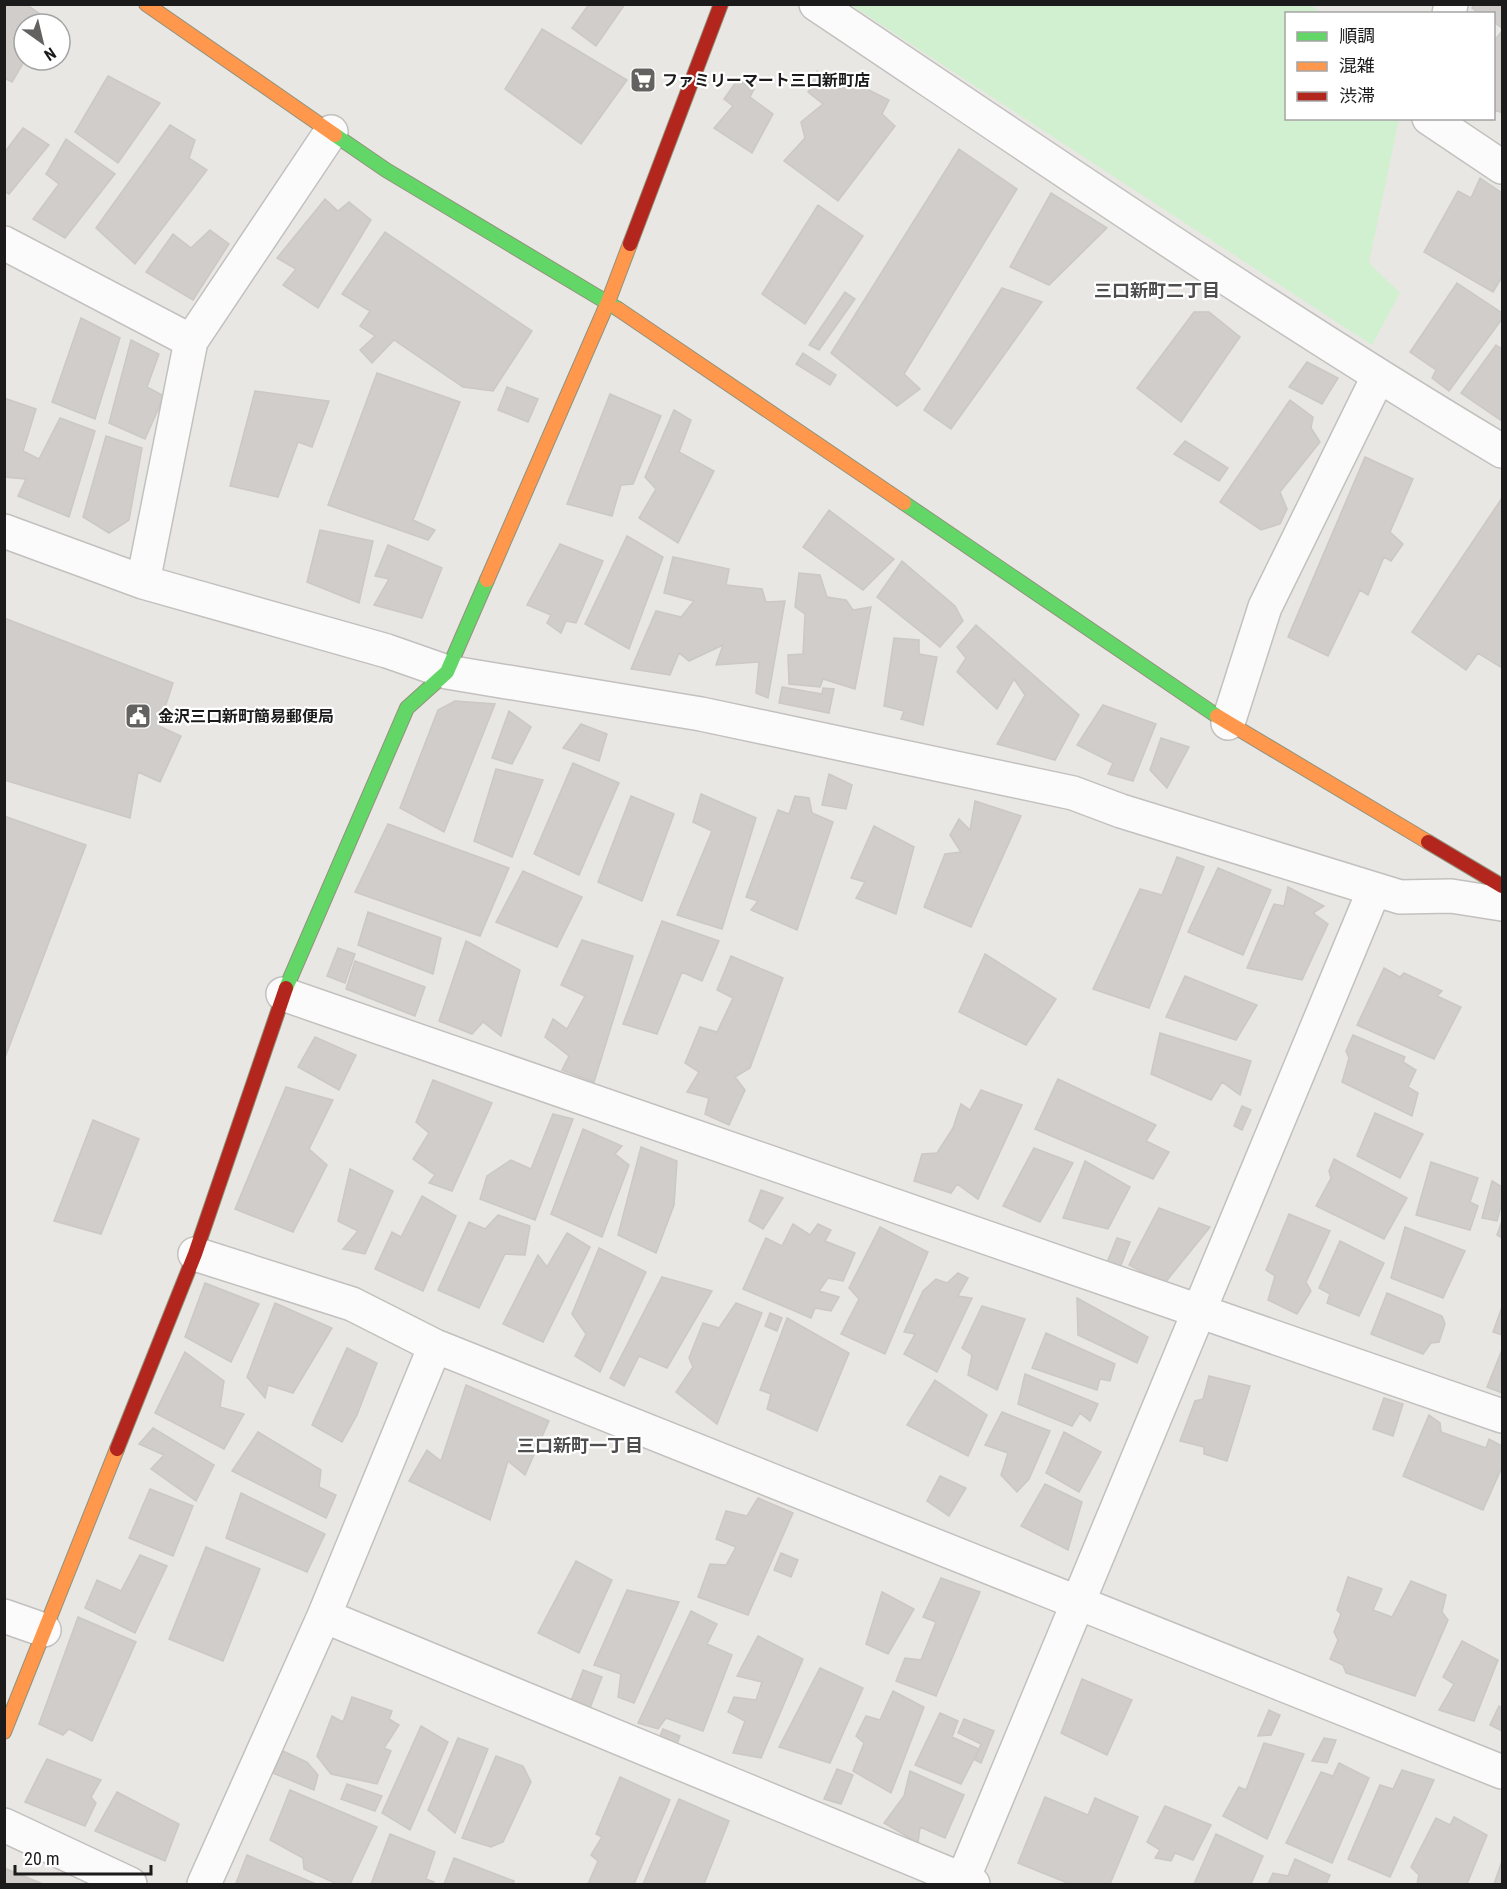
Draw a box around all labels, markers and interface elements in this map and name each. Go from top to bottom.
north arrow [12,12,72,72]
legend [1285,12,1495,120]
text: 順調 [1339,25,1375,46]
text: N [41,43,59,65]
text: 混雑 [1339,55,1375,76]
supermarket icon: ファミリーマート三口新町店 [628,65,658,95]
place label: ファミリーマート三口新町店 [662,71,870,90]
text: 渋滞 [1339,85,1375,106]
district label: 三口新町二丁目 [1094,280,1220,301]
public building icon: 金沢三口新町簡易郵便局 [123,701,153,731]
place label: 金沢三口新町簡易郵便局 [158,707,334,726]
district label: 三口新町一丁目 [517,1435,643,1456]
scale bar [15,1838,152,1876]
text: 20 m [24,1848,59,1869]

